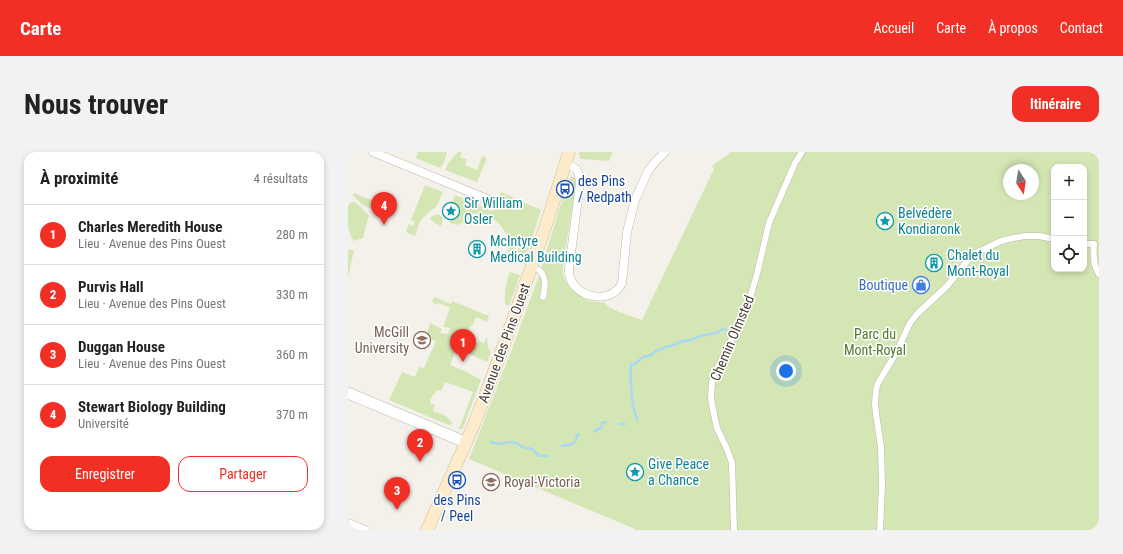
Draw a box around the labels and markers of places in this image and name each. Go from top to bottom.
place label: des Pins / Redpath [578,173,632,205]
bus stop icon: des Pins / Redpath [555,179,575,199]
pin: 4 [371,192,397,225]
place label: Sir William Osler [464,195,523,227]
place icon: Sir William Osler [441,201,461,221]
place label: Belvédère Kondiaronk [898,205,961,237]
place icon: Belvédère Kondiaronk [875,211,895,231]
place label: McIntyre Medical Building [490,233,582,265]
building icon: McIntyre Medical Building [467,239,487,259]
place label: Chalet du Mont-Royal [947,247,1009,279]
building icon: Chalet du Mont-Royal [924,253,944,273]
shop icon: Boutique [911,275,931,295]
place label: Boutique [859,277,908,293]
place label: McGill University [355,324,409,356]
pin: 1 [450,329,476,362]
school or university icon: McGill University [412,330,432,350]
pin: 2 [407,429,433,462]
place label: Give Peace a Chance [648,456,710,488]
place icon: Give Peace a Chance [625,462,645,482]
bus stop icon: des Pins / Peel [447,470,467,490]
school or university icon: Royal-Victoria [481,472,501,492]
place label: Royal-Victoria [504,474,580,490]
pin: 3 [384,477,410,510]
place label: des Pins / Peel [433,492,481,524]

